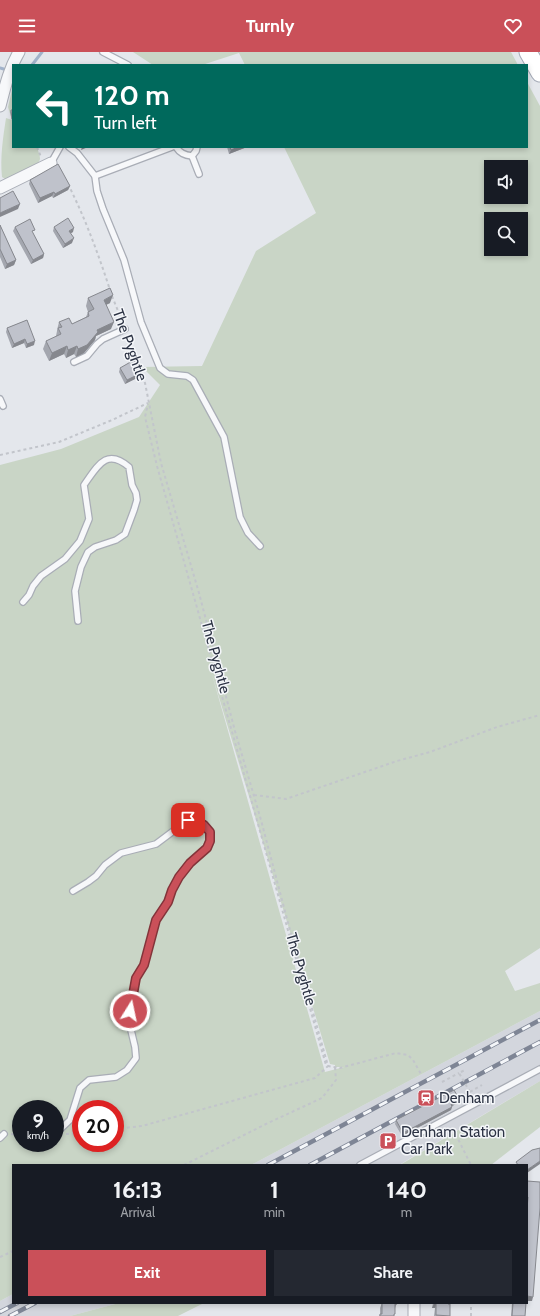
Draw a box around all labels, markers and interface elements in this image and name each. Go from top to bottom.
icon: menu [16,15,38,37]
text: Turnly [246,15,294,37]
icon: heart [502,15,524,37]
text: 120 m [94,78,170,112]
icon: left [28,80,80,132]
text: Turn left [94,112,157,134]
map controls [484,160,528,256]
button: sound [484,160,528,204]
button: search [484,212,528,256]
street label: The Pyghtle [109,307,151,384]
street label: The Pyghtle [198,619,234,696]
pin [171,803,205,837]
icon: arrive [177,809,199,831]
street label: The Pyghtle [282,931,320,1008]
position arrow [109,990,151,1032]
station icon: Denham [416,1088,436,1108]
place label: Denham [439,1089,494,1107]
speed limit sign: 20 [72,1100,124,1152]
text: 9 [32,1109,44,1133]
place label: Denham Station Car Park [401,1123,505,1158]
text: km/h [27,1129,49,1142]
parking icon: Denham Station Car Park [378,1131,398,1151]
text: 16:13 [113,1175,163,1204]
text: 1 [270,1175,279,1204]
text: 140 [386,1175,427,1204]
text: Arrival [121,1204,155,1220]
text: min [264,1204,285,1220]
text: m [401,1204,412,1220]
button: Exit [28,1250,266,1296]
button: Share [274,1250,512,1296]

